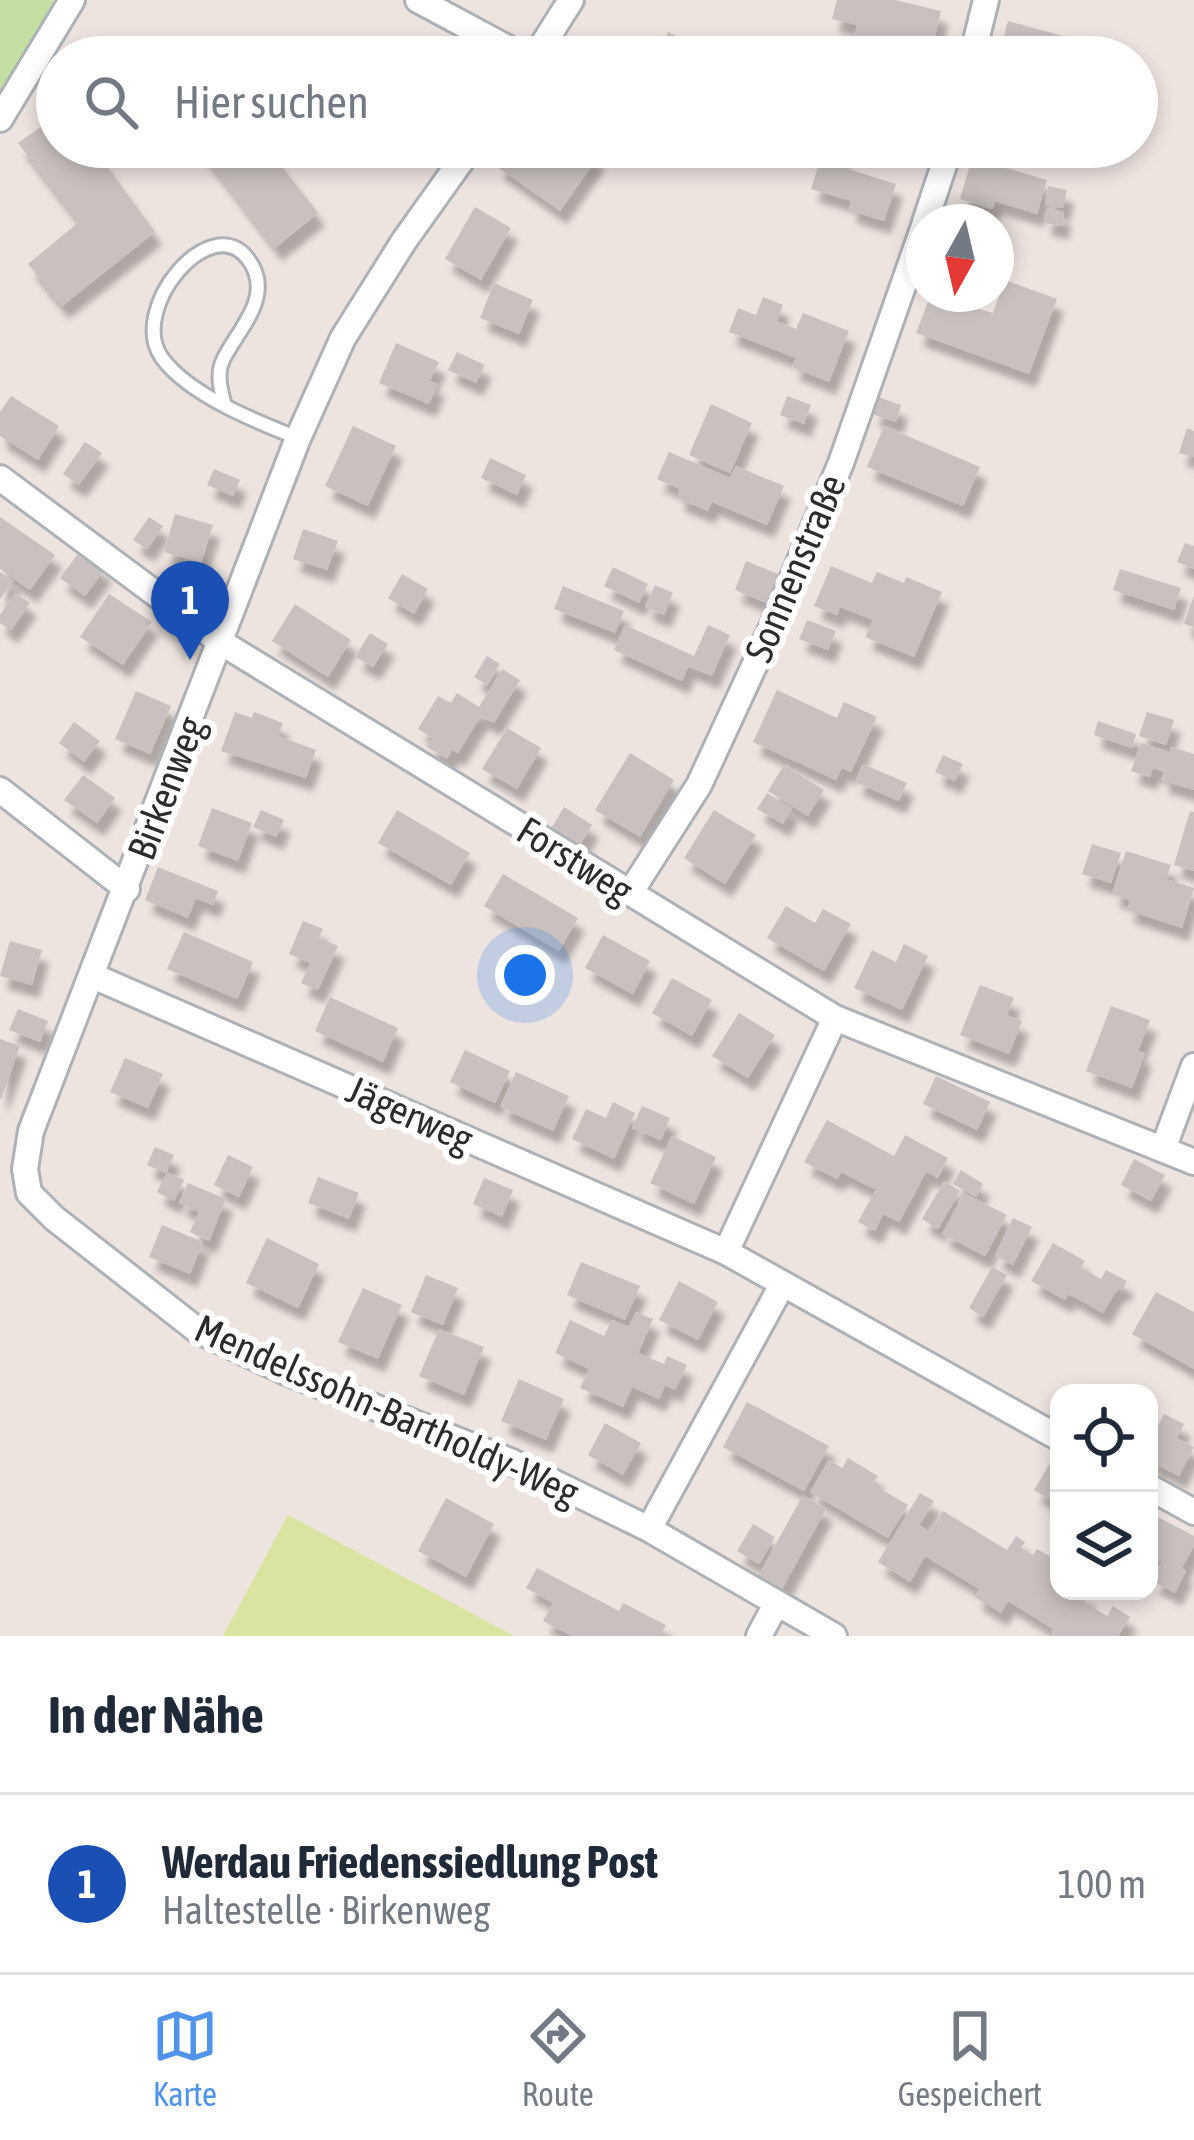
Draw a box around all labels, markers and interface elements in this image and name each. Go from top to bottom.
search box [36,36,1158,168]
icon: search [78,69,144,135]
text: Hier suchen [174,76,369,128]
north arrow [906,204,1014,312]
street label: Sonnenstraße [736,468,854,668]
pin: 1 [151,561,229,660]
street label: Birkenweg [119,710,213,866]
street label: Forstweg [509,808,641,912]
your location [495,945,555,1005]
street label: Jägerweg [340,1067,480,1161]
street label: Mendelssohn-Bartholdy-Weg [189,1306,586,1515]
map controls [1050,1384,1158,1600]
button: locate [1050,1384,1158,1492]
button: layers [1050,1492,1158,1600]
text: In der Nähe [48,1685,264,1744]
text: Werdau Friedenssiedlung Post [162,1836,658,1888]
text: 1 [78,1862,96,1906]
text: 100 m [1058,1862,1146,1906]
text: Haltestelle · Birkenweg [162,1888,490,1932]
tab: Karte [152,2003,218,2113]
tab: Route [522,2003,594,2113]
tab: Gespeichert [898,2003,1042,2113]

